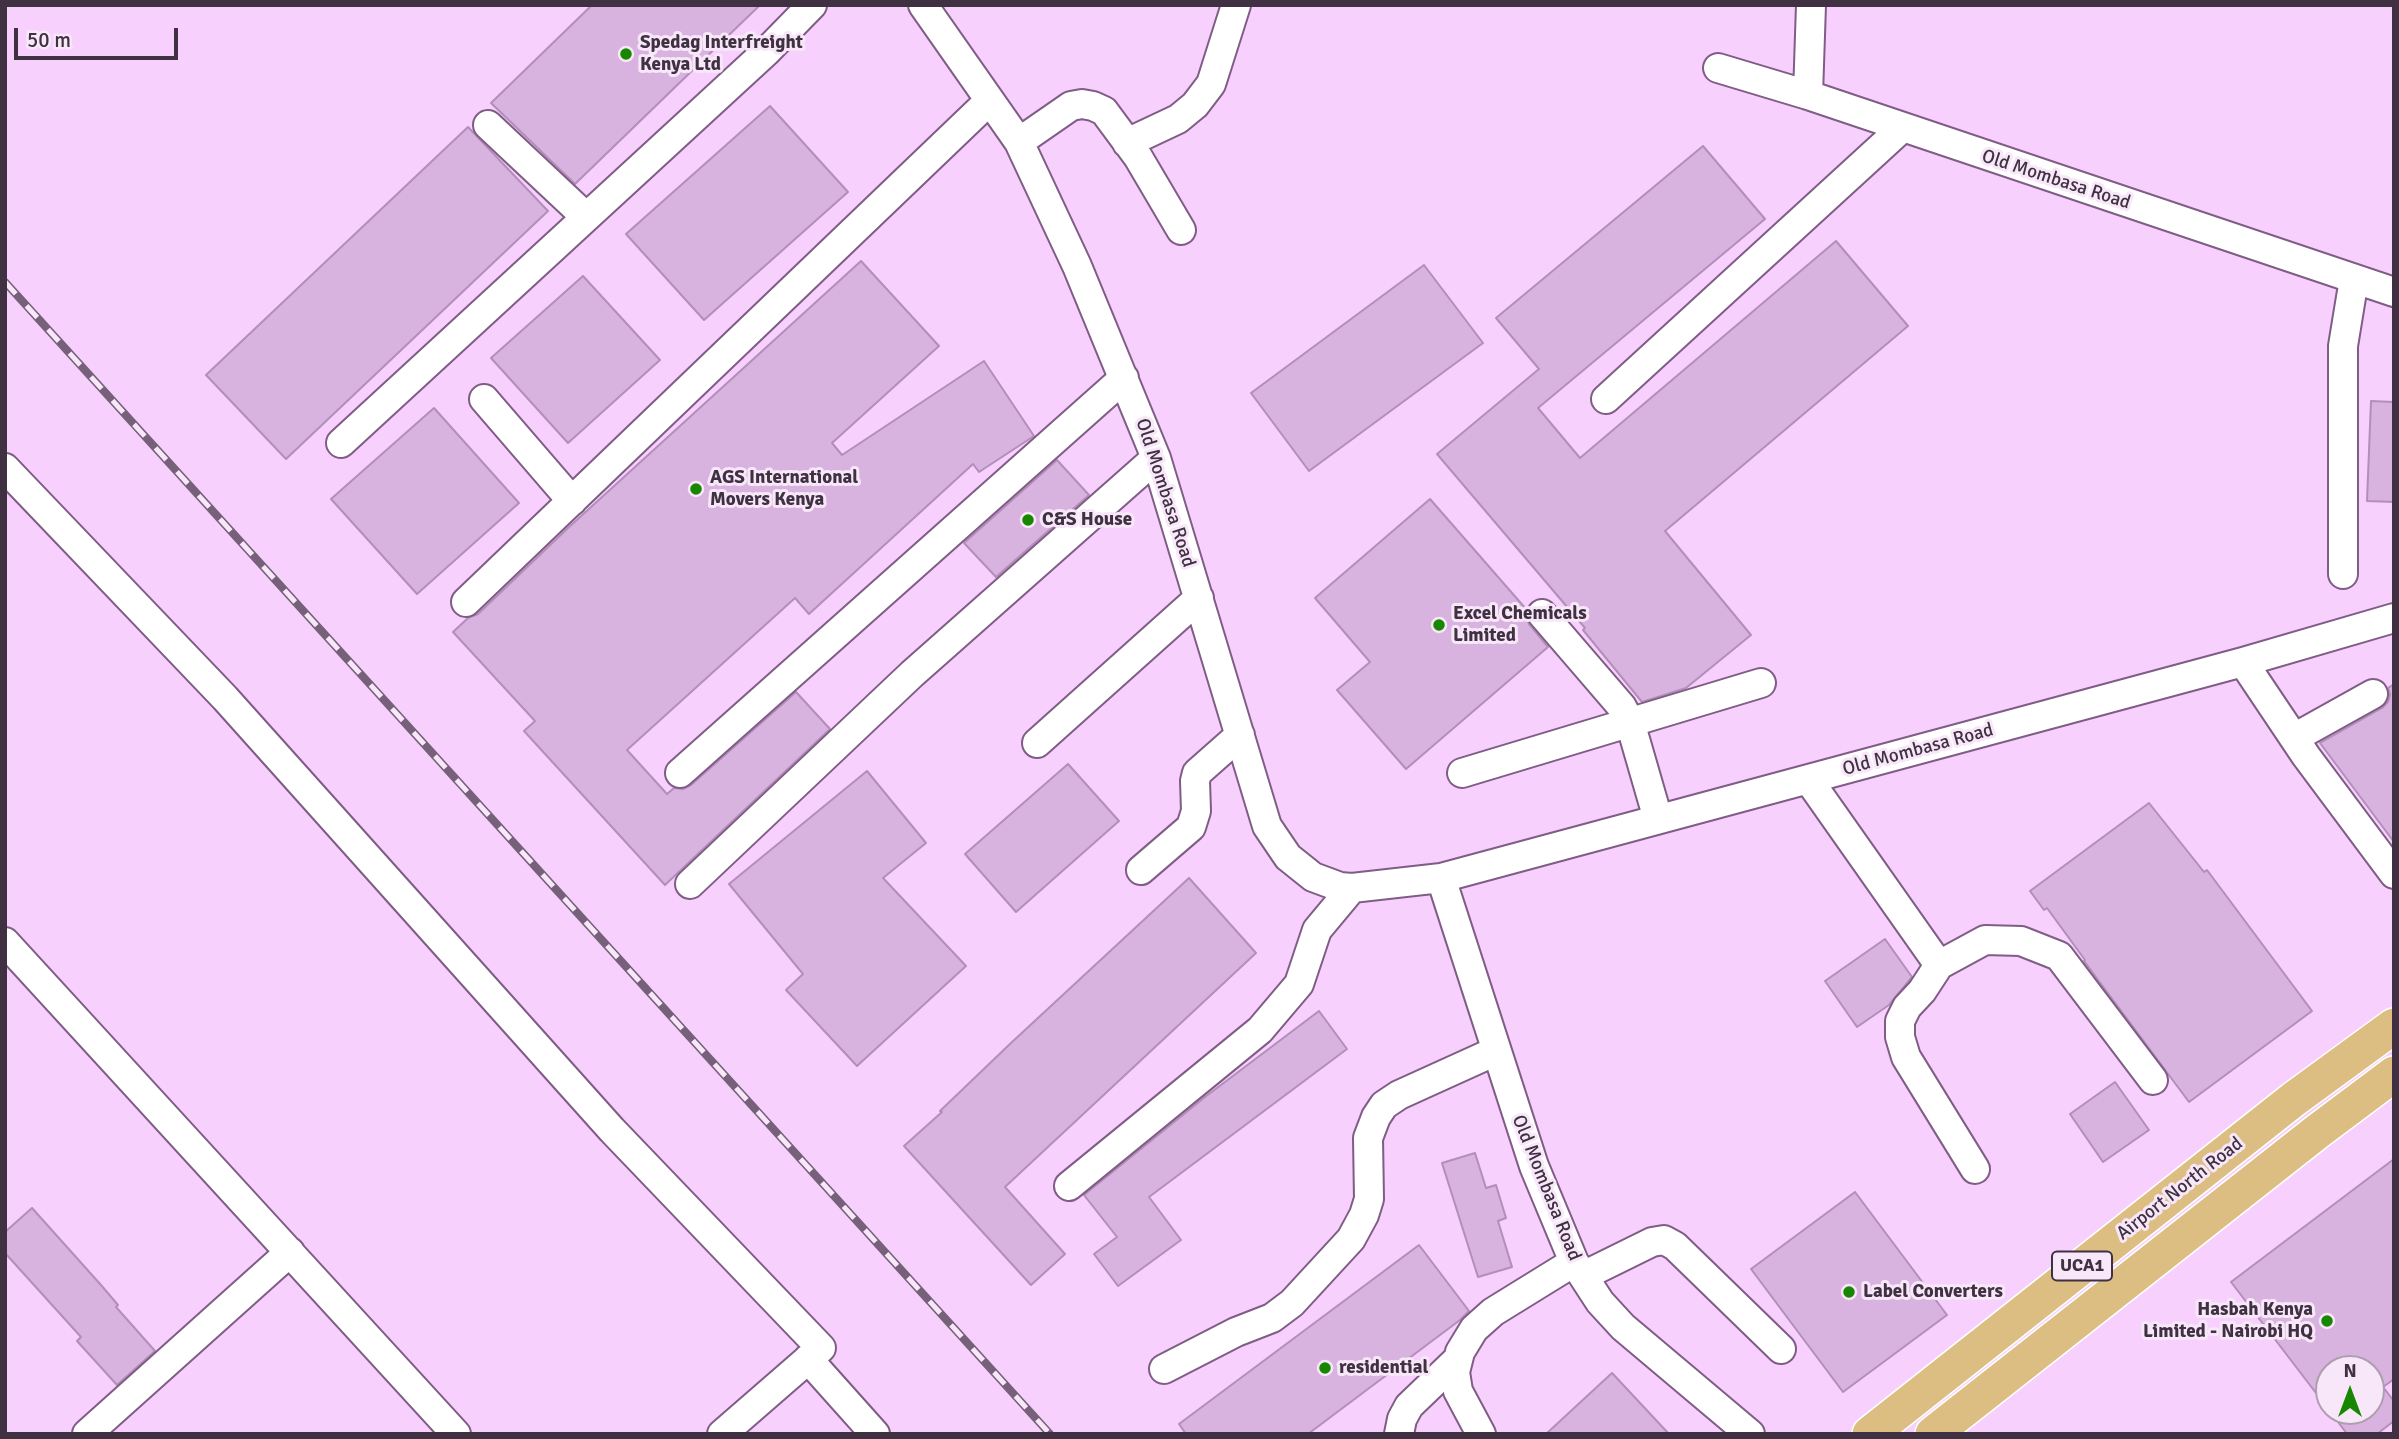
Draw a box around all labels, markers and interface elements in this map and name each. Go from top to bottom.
scale bar [18,14,182,58]
text: 50 m [27,27,71,53]
place label: Spedag Interfreight Kenya Ltd [640,32,803,76]
marker: Spedag Interfreight Kenya Ltd [618,46,634,62]
street label: Old Mombasa Road [1979,145,2133,215]
street label: Old Mombasa Road [1130,416,1200,570]
place label: AGS International Movers Kenya [710,467,858,511]
marker: AGS International Movers Kenya [688,481,704,497]
place label: C&S House [1042,509,1132,531]
marker: C&S House [1020,512,1036,528]
place label: Excel Chemicals Limited [1453,603,1587,647]
marker: Excel Chemicals Limited [1431,617,1447,633]
street label: Old Mombasa Road [1840,719,1996,781]
street label: Old Mombasa Road [1506,1112,1586,1264]
street label: Airport North Road [2112,1133,2248,1245]
road number: UCA1 [2052,1252,2112,1280]
place label: Label Converters [1863,1281,2003,1303]
marker: Label Converters [1841,1284,1857,1300]
place label: Hasbah Kenya Limited - Nairobi HQ [2143,1299,2313,1343]
marker: Hasbah Kenya Limited - Nairobi HQ [2319,1313,2335,1329]
north arrow [2315,1355,2385,1425]
place label: residential [1339,1357,1428,1379]
text: N [2343,1359,2357,1383]
marker: residential [1317,1360,1333,1376]

